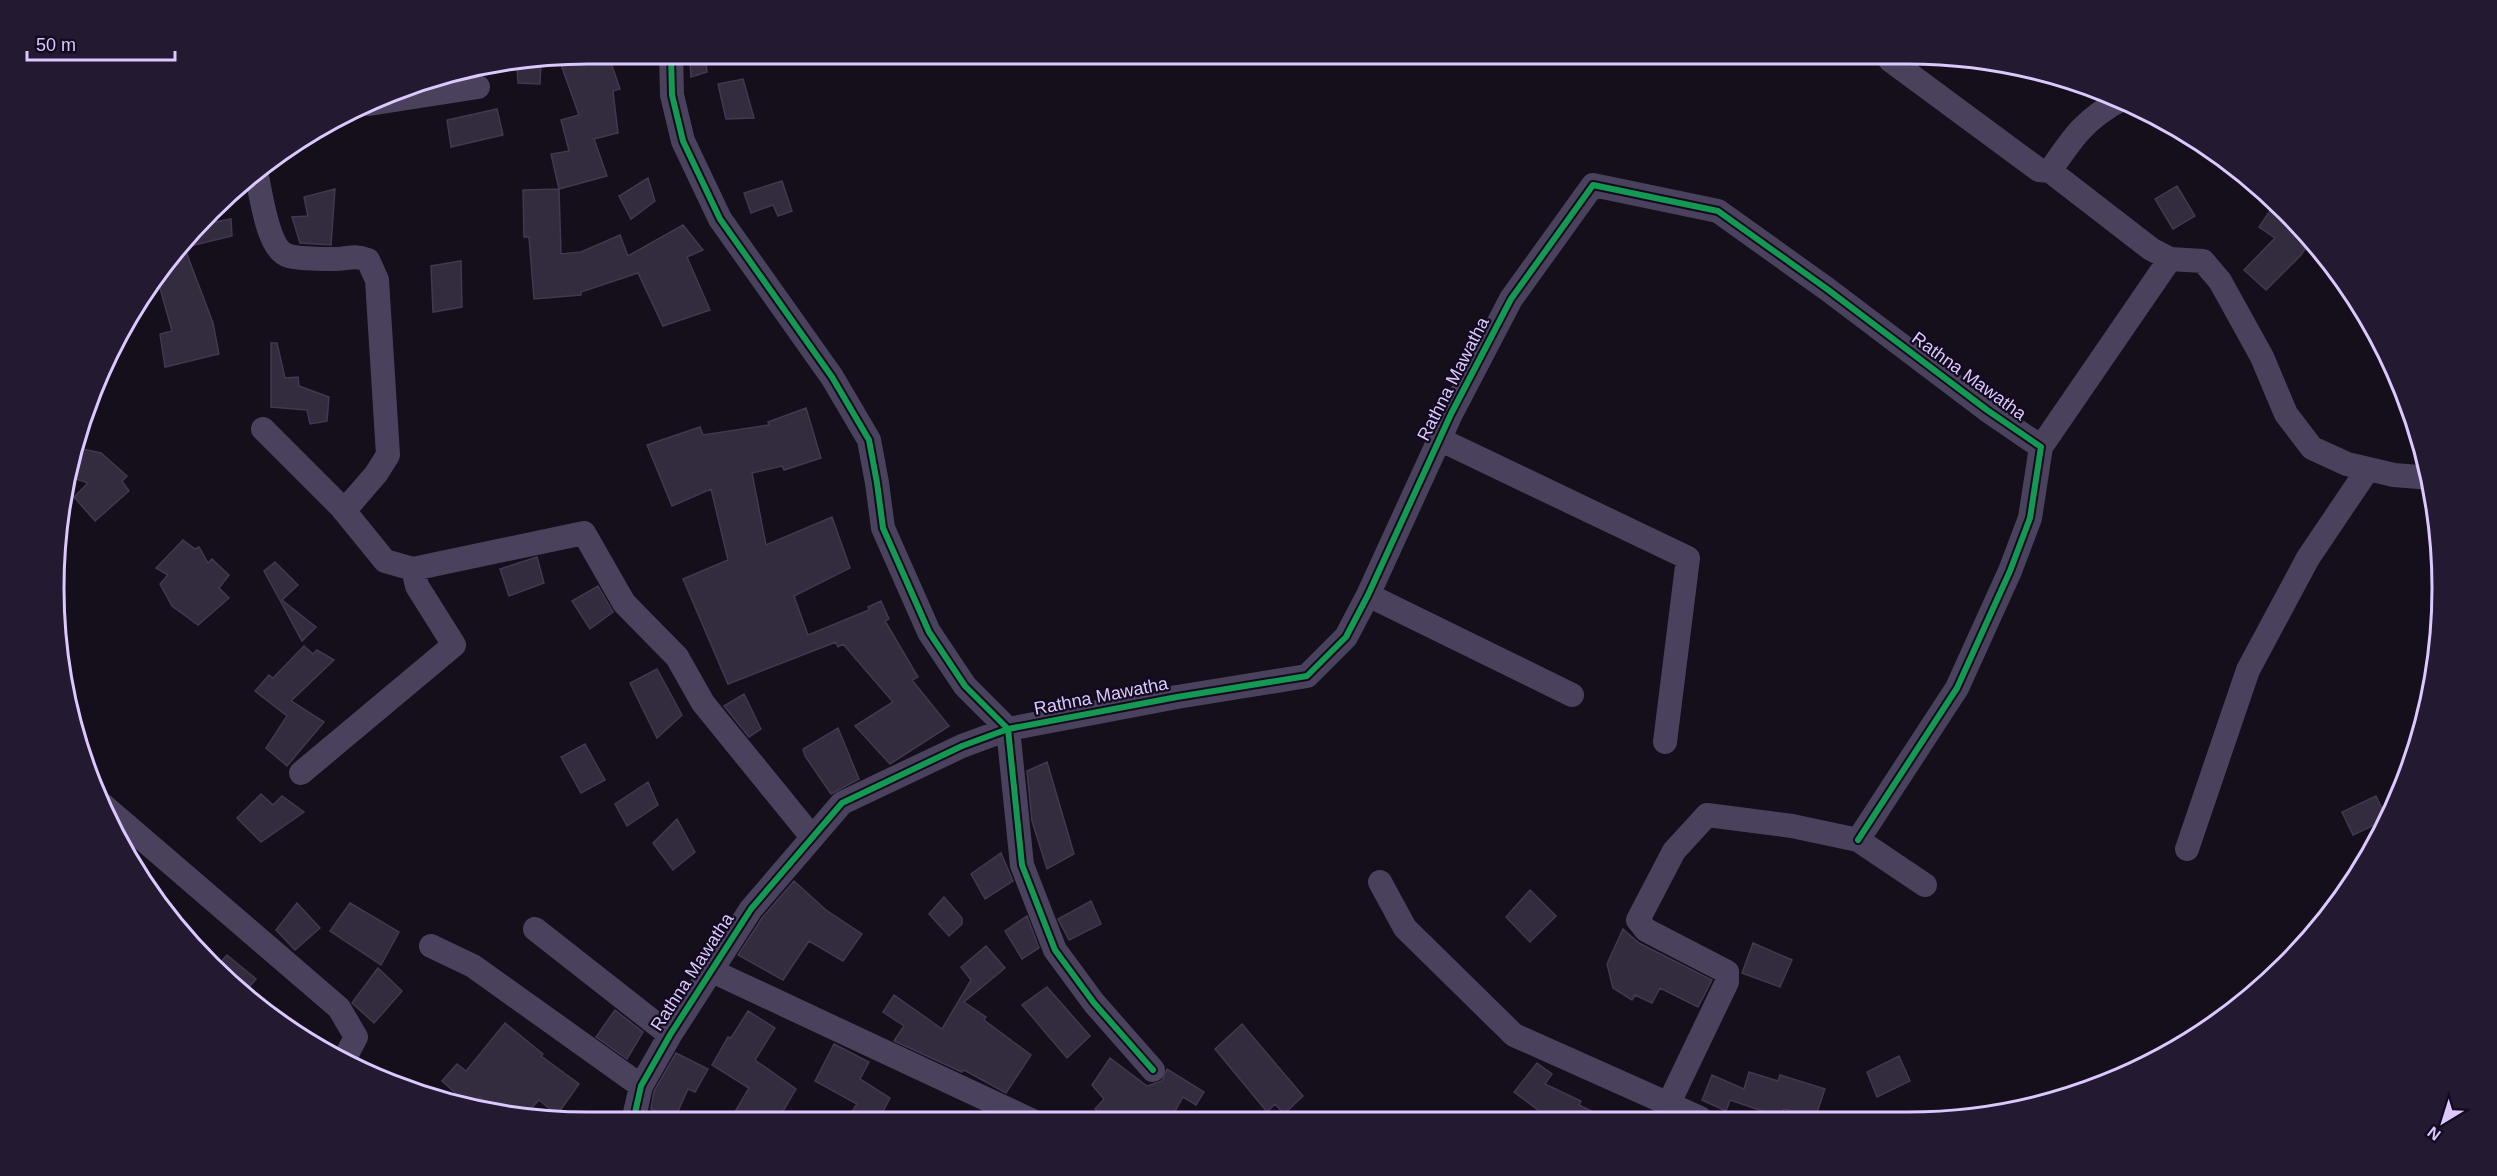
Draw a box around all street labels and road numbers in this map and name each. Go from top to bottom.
street label: Rathna Mawatha [1413,313,1493,444]
street label: Rathna Mawatha [1908,328,2031,425]
street label: Rathna Mawatha [1032,673,1171,719]
street label: Rathna Mawatha [647,909,738,1035]

